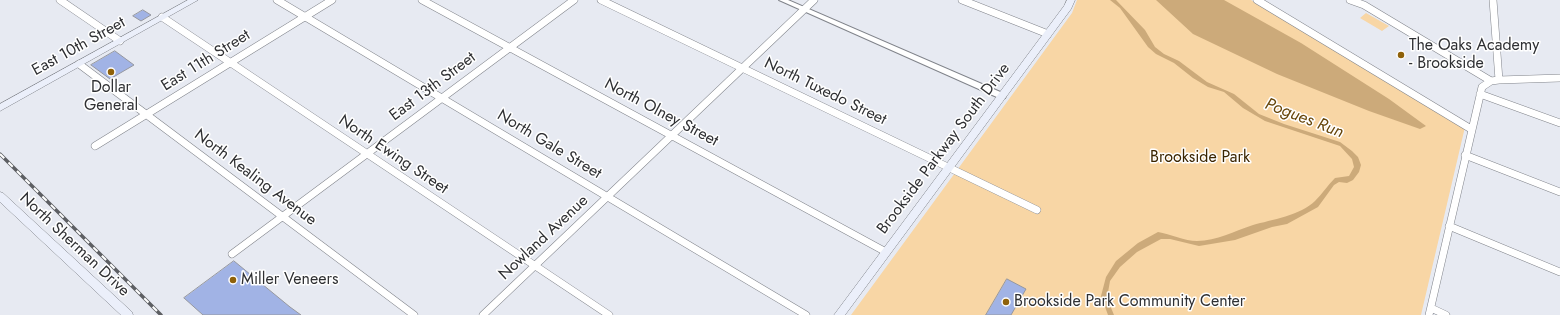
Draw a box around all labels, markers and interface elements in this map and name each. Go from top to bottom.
street label: East 10th Street [29,13,129,81]
street label: East 11th Street [158,26,254,96]
place label: The Oaks Academy - Brookside [1409,36,1539,74]
street label: East 13th Street [386,48,480,126]
marker: The Oaks Academy - Brookside [1396,50,1406,60]
street label: North Tuxedo Street [761,54,889,130]
street label: Brookside Parkway South Drive [873,60,1015,238]
marker: Dollar General [106,67,116,77]
street label: North Olney Street [601,75,721,151]
place label: Dollar General [84,78,138,116]
water label: Pogues Run [1262,95,1346,143]
street label: North Gale Street [493,106,605,184]
street label: North Ewing Street [335,111,451,199]
street label: North Kealing Avenue [190,126,320,230]
park label: Brookside Park [1150,148,1250,168]
street label: North Sherman Drive [15,189,133,301]
street label: Nowland Avenue [495,192,593,284]
place label: Miller Veneers [241,270,338,290]
marker: Miller Veneers [228,275,238,285]
place label: Brookside Park Community Center [1014,292,1245,312]
marker: Brookside Park Community Center [1001,297,1011,307]

